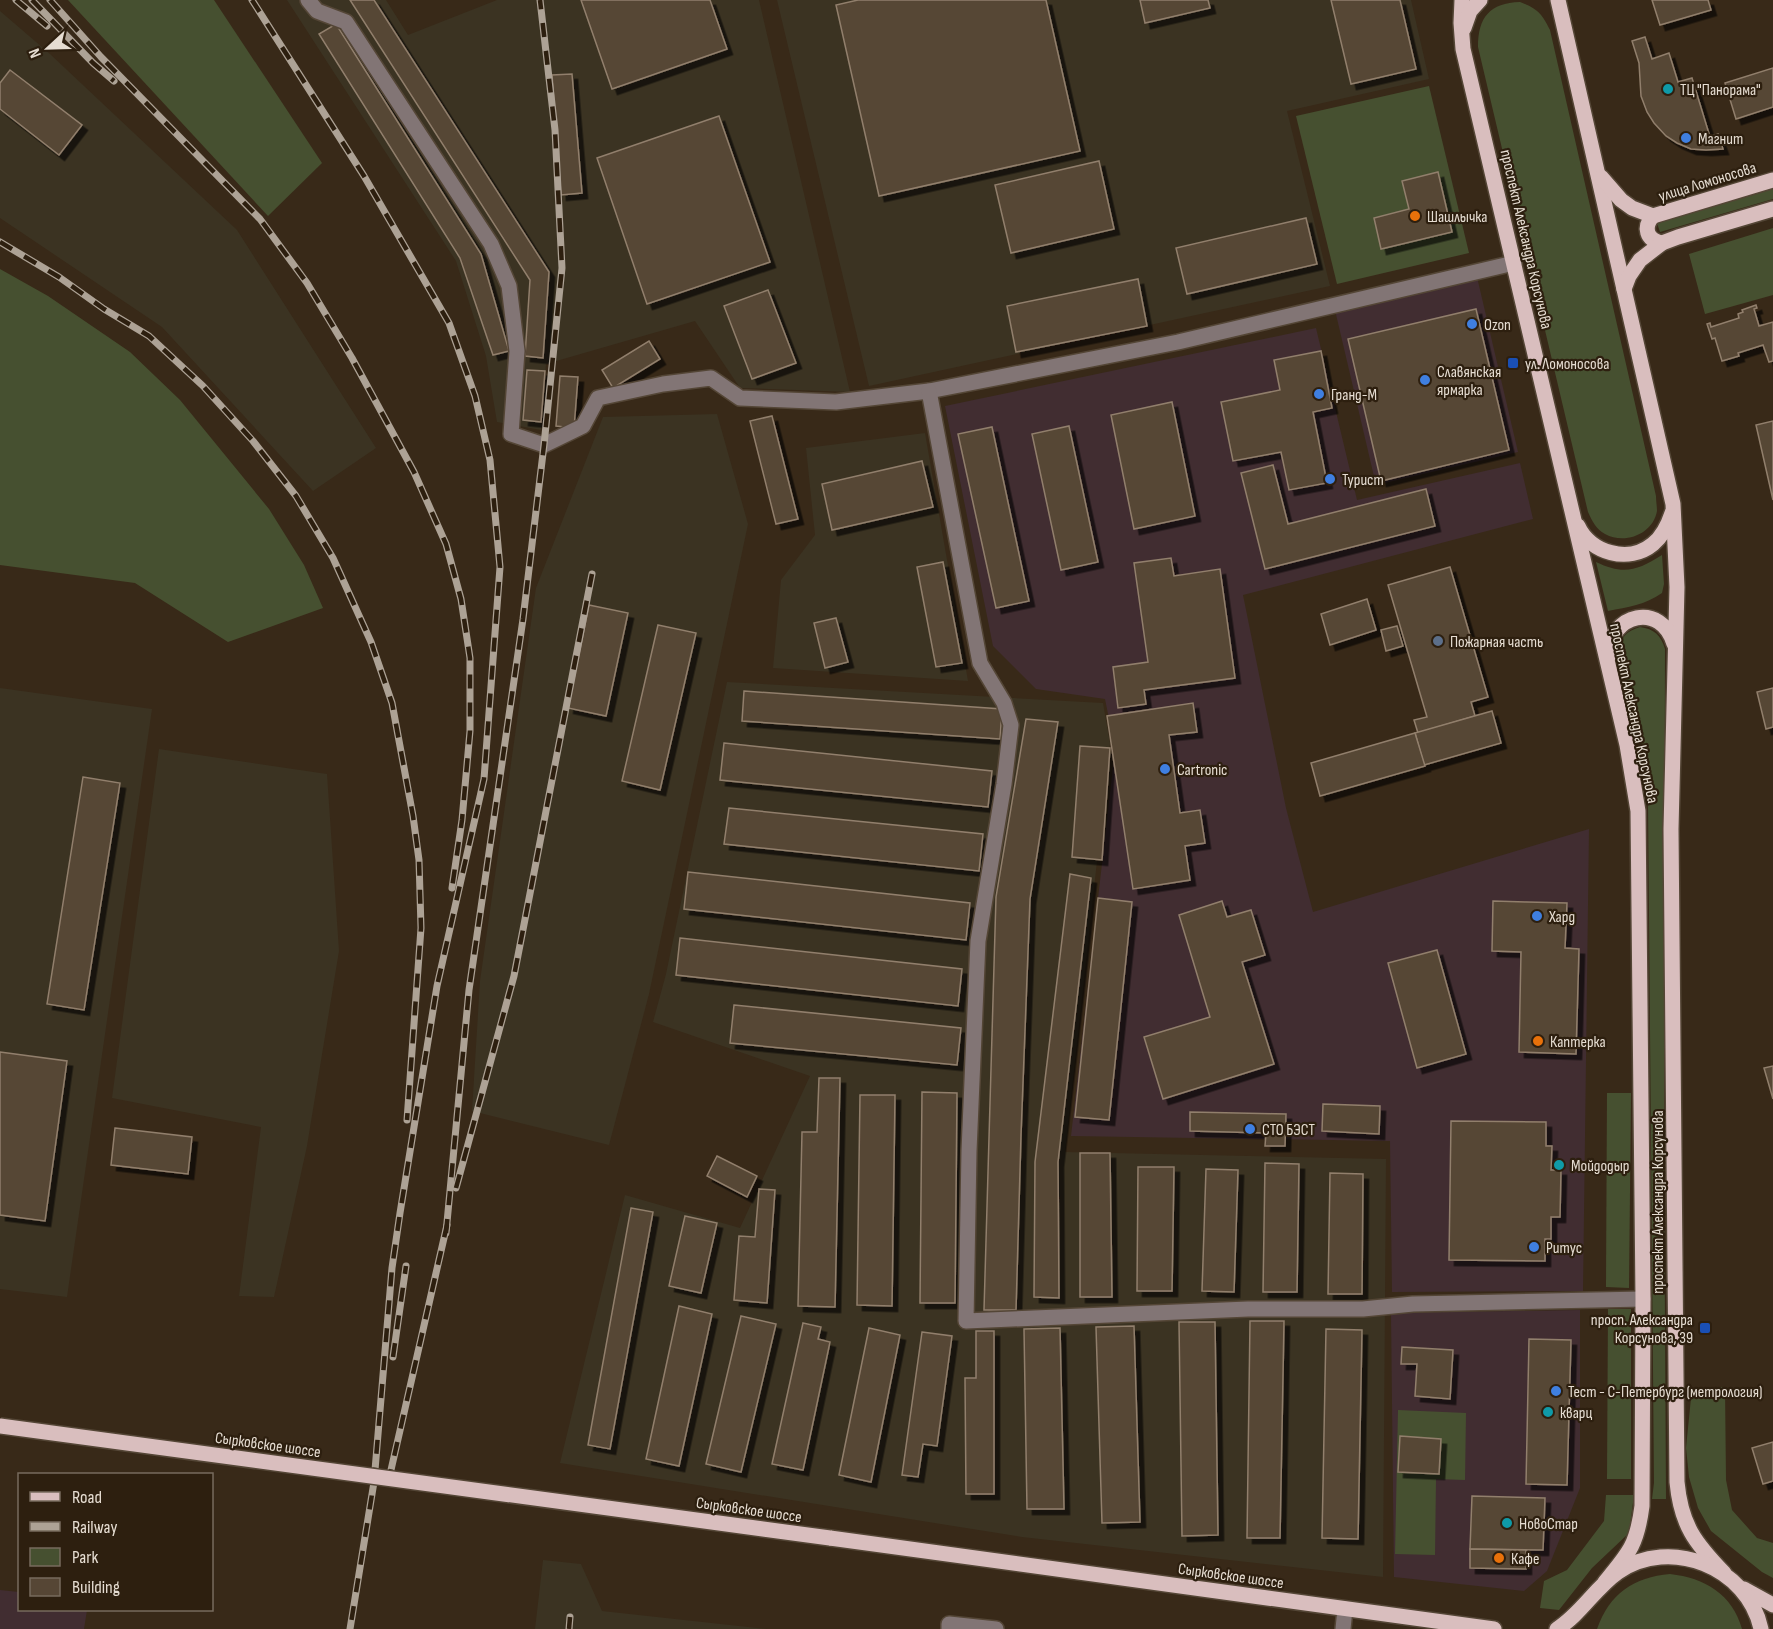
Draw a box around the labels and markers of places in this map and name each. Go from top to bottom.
place label: ТЦ "Панорама" [1680,81,1761,100]
marker: ТЦ "Панорама" [1661,82,1675,96]
place label: Магнит [1698,130,1743,149]
marker: Магнит [1679,131,1693,145]
place label: Шашлычка [1427,208,1487,227]
marker: Шашлычка [1408,209,1422,223]
place label: Ozon [1484,316,1511,335]
marker: Ozon [1465,317,1479,331]
place label: ул. Ломоносова [1525,355,1609,374]
marker: ул. Ломоносова [1506,356,1520,370]
place label: Славянская ярмарка [1437,363,1501,400]
marker: Славянская ярмарка [1418,373,1432,387]
place label: Гранд-М [1331,386,1377,405]
marker: Гранд-М [1312,387,1326,401]
place label: Турист [1342,471,1384,490]
marker: Турист [1323,472,1337,486]
place label: Пожарная часть [1450,633,1543,652]
marker: Пожарная часть [1431,634,1445,648]
place label: Cartronic [1177,761,1228,780]
marker: Cartronic [1158,762,1172,776]
place label: Хард [1548,908,1575,927]
marker: Хард [1530,909,1544,923]
place label: Каптерка [1550,1033,1606,1052]
marker: Каптерка [1531,1034,1545,1048]
place label: СТО БЭСТ [1262,1121,1315,1140]
marker: СТО БЭСТ [1243,1122,1257,1136]
place label: Мойдодыр [1571,1157,1629,1176]
marker: Мойдодыр [1552,1158,1566,1172]
place label: Ритус [1546,1239,1582,1258]
marker: Ритус [1527,1240,1541,1254]
place label: просп. Александра Корсунова, 39 [1591,1311,1693,1348]
marker: просп. Александра Корсунова, 39 [1698,1321,1712,1335]
place label: Тест - С-Петербург (метрология) [1568,1383,1762,1402]
marker: Тест - С-Петербург (метрология) [1549,1384,1563,1398]
place label: кварц [1560,1404,1592,1423]
marker: кварц [1541,1405,1555,1419]
place label: НовоСтар [1519,1515,1578,1534]
marker: НовоСтар [1500,1516,1514,1530]
place label: Кафе [1511,1550,1539,1569]
marker: Кафе [1492,1551,1506,1565]

